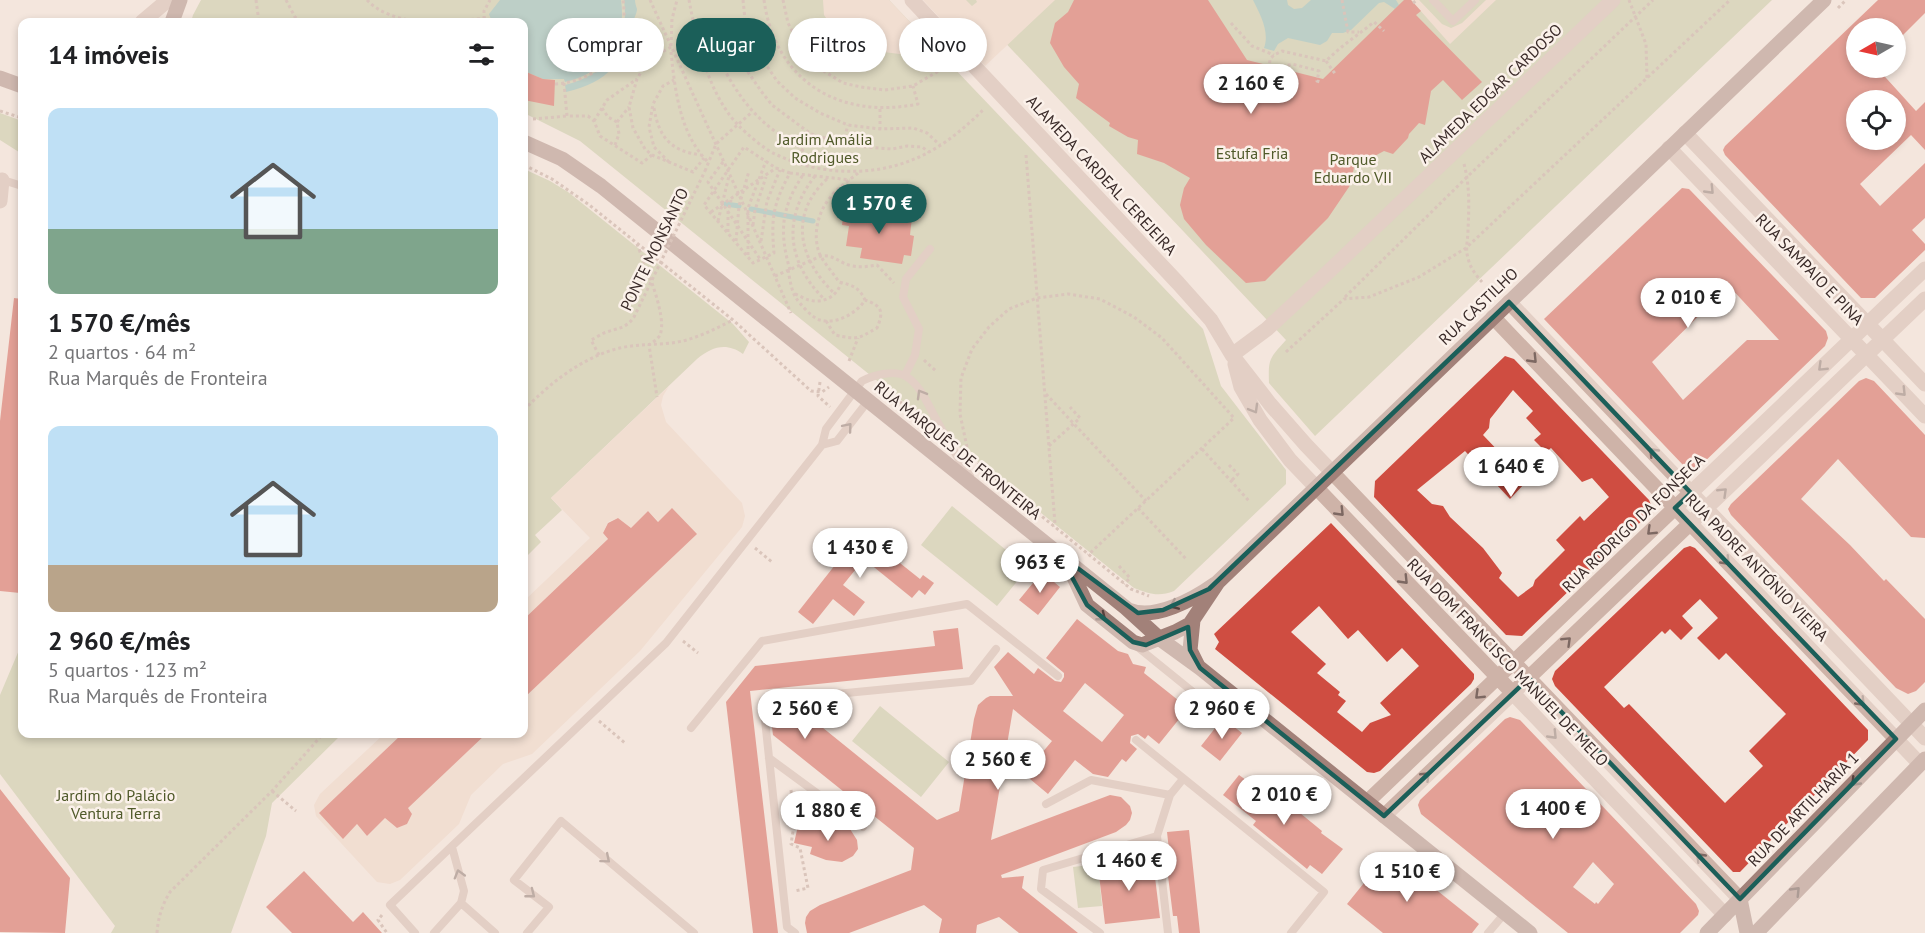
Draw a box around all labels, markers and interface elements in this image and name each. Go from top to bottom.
chip: Comprar [546,18,664,72]
chip: Alugar [676,18,776,72]
chip: Filtros [788,18,887,72]
chip: Novo [899,18,987,72]
north arrow [1846,18,1906,78]
map controls [1846,18,1906,150]
street label: ALAMEDA EDGAR CARDOSO [1414,19,1566,167]
text: 14 imóveis [48,38,169,71]
icon: filters [465,38,498,71]
pin: 2 160 € [1196,64,1306,115]
text: 2 160 € [1218,70,1284,96]
button: locate [1846,90,1906,150]
street label: ALAMEDA CARDEAL CEREJEIRA [1023,91,1182,260]
park label: Jardim Amália Rodrigues [777,129,872,167]
park label: Estufa Fria [1216,143,1288,163]
icon: home [219,147,327,255]
park label: Parque Eduardo VII [1314,149,1392,187]
one-way arrow [1702,183,1713,194]
street label: PONTE MONSANTO [616,184,692,314]
pin: 1 570 € [824,184,934,235]
text: 1 570 € [846,190,912,216]
street label: RUA SAMPAIO E PINA [1752,209,1869,329]
street label: RUA CASTILHO [1434,263,1522,349]
pin: 2 010 € [1633,278,1743,329]
text: 2 010 € [1655,284,1721,310]
text: 1 570 €/mês [48,306,191,339]
text: 2 quartos · 64 m² [48,339,196,365]
one-way arrow [1526,353,1537,363]
one-way arrow [1818,360,1829,371]
text: Rua Marquês de Fronteira [48,365,268,391]
street label: RUA MARQUÊS DE FRONTEIRA [870,376,1046,524]
one-way arrow [1895,385,1906,396]
one-way arrow [917,390,929,400]
one-way arrow [1246,403,1258,413]
one-way arrow [841,423,852,434]
pin: 1 640 € [1456,447,1566,498]
street label: RUA RODRIGO DA FONSECA [1558,449,1709,596]
one-way arrow [1649,449,1660,460]
text: 1 640 € [1478,453,1544,479]
icon: home [219,465,327,573]
one-way arrow [1717,488,1727,499]
street label: RUA PADRE ANTÓNIO VIEIRA [1681,489,1833,645]
one-way arrow [1333,505,1344,516]
one-way arrow [1647,524,1657,535]
pin: 1 430 € [805,528,915,579]
text: 1 430 € [827,534,893,560]
pin: 963 € [998,543,1082,594]
text: 963 € [1015,549,1065,575]
street label: RUA DOM FRANCISCO MANUEL DE MELO [1403,554,1613,770]
one-way arrow [1719,555,1730,565]
one-way arrow [1397,572,1408,583]
one-way arrow [1169,598,1180,610]
one-way arrow [1095,610,1106,621]
text: 2 960 €/mês [48,624,191,657]
one-way arrow [1561,637,1571,648]
text: 5 quartos · 123 m² [48,657,207,683]
text: Rua Marquês de Fronteira [48,683,268,709]
one-way arrow [1476,688,1486,699]
pin: 2 560 € [750,689,860,740]
pin: 2 960 € [1167,689,1277,740]
text: 2 560 € [772,695,838,721]
text: 2 960 € [1189,695,1255,721]
one-way arrow [1853,695,1864,706]
one-way arrow [1545,727,1556,738]
pin: 2 560 € [943,740,1053,791]
text: 2 560 € [965,746,1031,772]
street label: RUA DE ARTILHARIA 1 [1743,748,1863,870]
one-way arrow [1420,772,1430,783]
one-way arrow [1851,774,1862,785]
pin: 2 010 € [1229,775,1339,826]
text: 2 010 € [1251,781,1317,807]
park label: Jardim do Palácio Ventura Terra [56,785,175,823]
pin: 1 400 € [1498,789,1608,840]
pin: 1 880 € [773,791,883,842]
text: 1 400 € [1520,795,1586,821]
text: 1 880 € [795,797,861,823]
pin: 1 460 € [1074,841,1184,892]
text: 1 460 € [1096,847,1162,873]
one-way arrow [599,852,610,863]
pin: 1 510 € [1352,852,1462,903]
one-way arrow [1696,854,1707,864]
text: 1 510 € [1374,858,1440,884]
one-way arrow [454,869,466,880]
one-way arrow [525,886,536,897]
one-way arrow [1789,888,1800,899]

